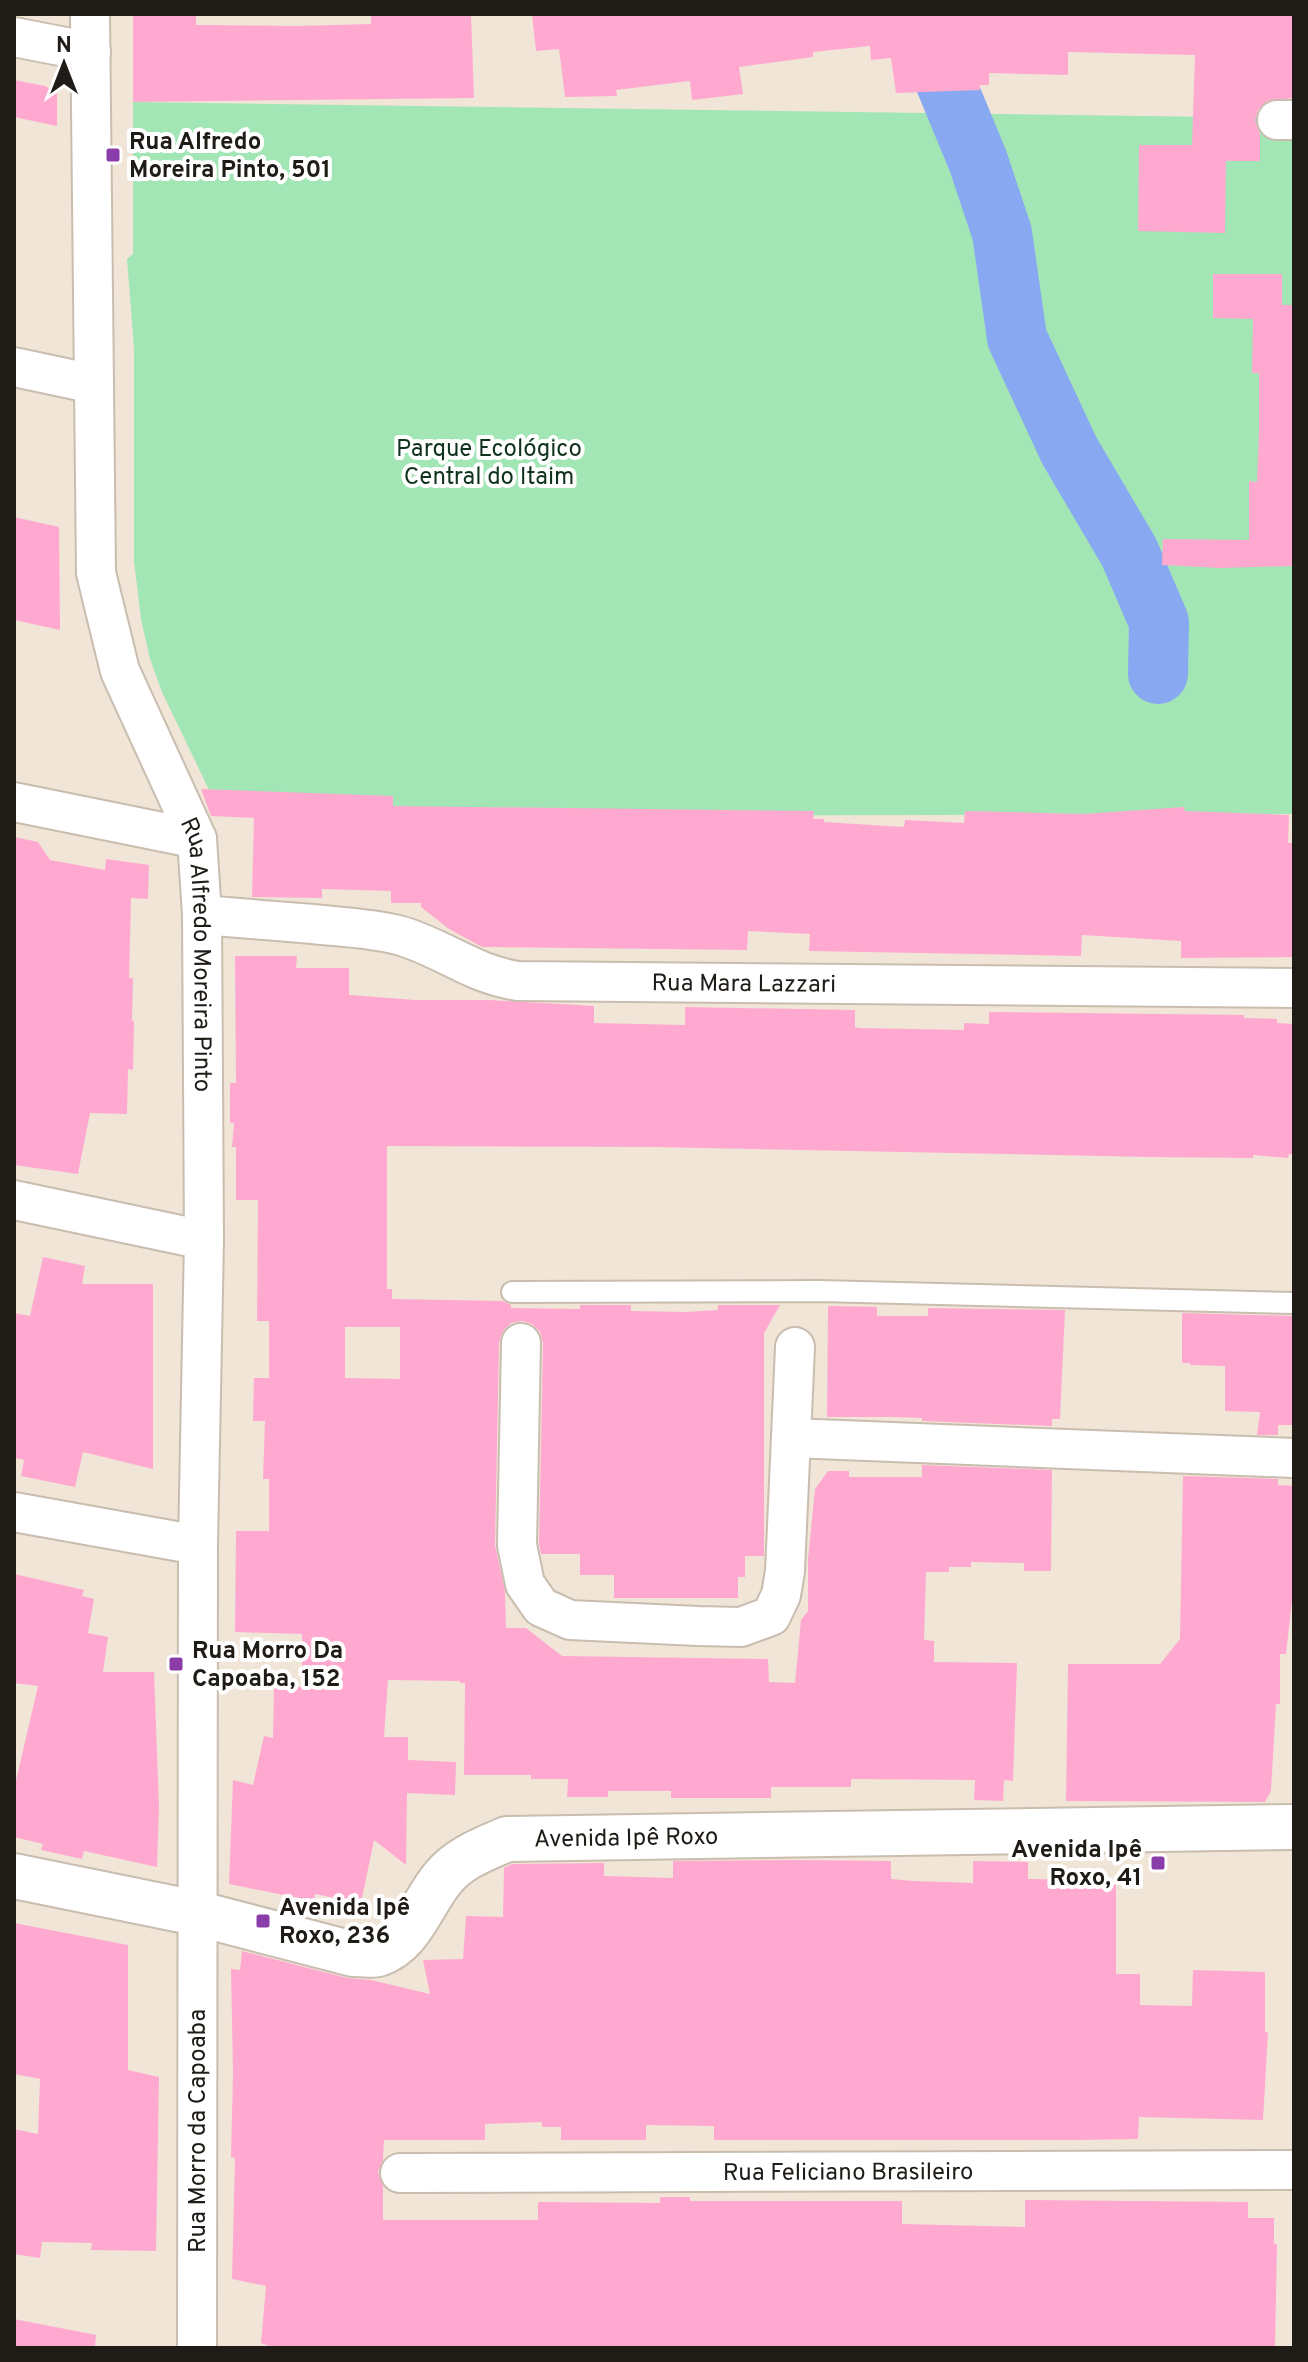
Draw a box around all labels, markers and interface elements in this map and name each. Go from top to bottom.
north arrow [24,24,104,104]
text: N [56,33,72,60]
place label: Rua Alfredo Moreira Pinto, 501 [129,128,331,186]
marker: Rua Alfredo Moreira Pinto, 501 [104,146,122,164]
park label: Parque Ecológico Central do Itaim [396,435,582,493]
street label: Rua Alfredo Moreira Pinto [172,813,216,1092]
street label: Rua Mara Lazzari [651,969,836,1001]
place label: Rua Morro Da Capoaba, 152 [192,1637,343,1695]
marker: Rua Morro Da Capoaba, 152 [167,1655,185,1673]
street label: Avenida Ipê Roxo [534,1823,719,1856]
place label: Avenida Ipê Roxo, 41 [1011,1836,1142,1894]
marker: Avenida Ipê Roxo, 41 [1149,1854,1167,1872]
place label: Avenida Ipê Roxo, 236 [279,1894,410,1952]
marker: Avenida Ipê Roxo, 236 [254,1912,272,1930]
street label: Rua Morro da Capoaba [184,2009,214,2253]
street label: Rua Feliciano Brasileiro [723,2158,973,2189]

